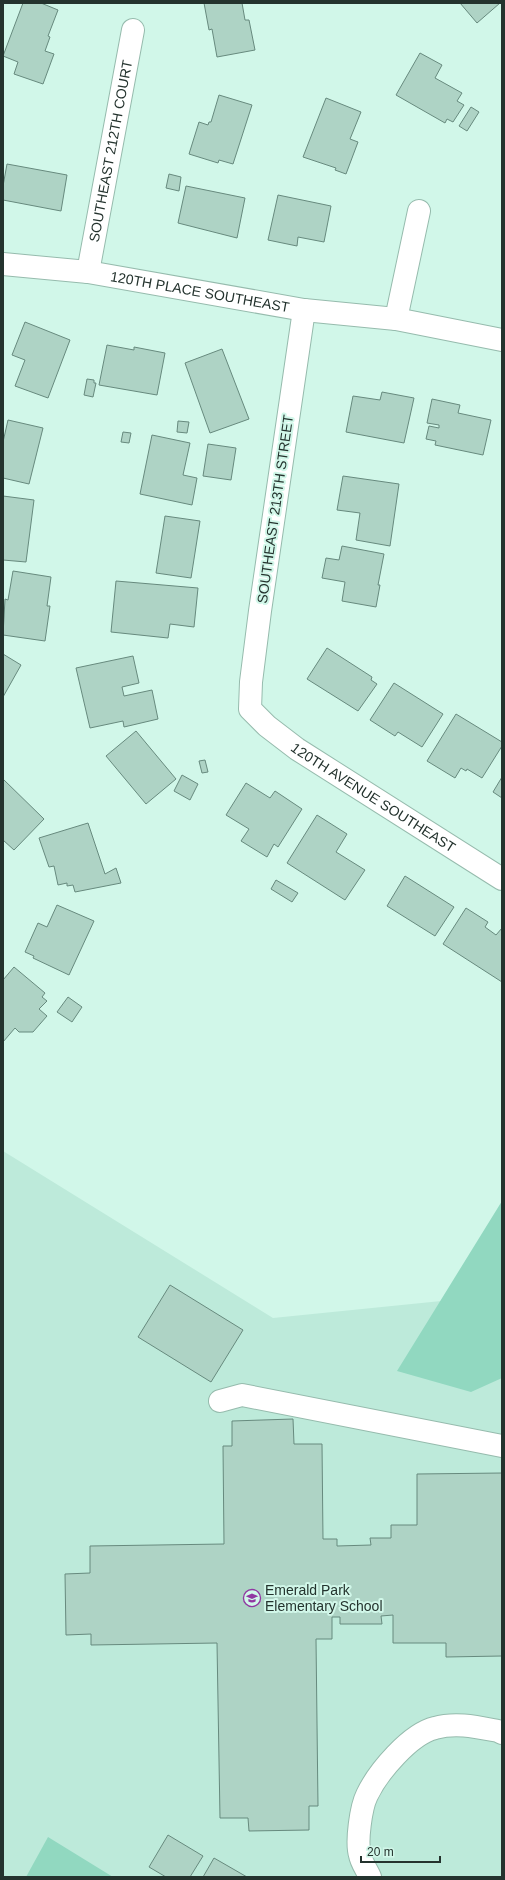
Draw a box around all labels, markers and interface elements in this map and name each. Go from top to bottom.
street label: SOUTHEAST 212TH COURT [86,58,135,243]
street label: 120TH PLACE SOUTHEAST [109,268,291,315]
street label: SOUTHEAST 213TH STREET [254,413,296,604]
street label: 120TH AVENUE SOUTHEAST [288,739,459,856]
place label: Emerald Park Elementary School [265,1582,383,1614]
school or university icon: Emerald Park Elementary School [242,1588,262,1608]
scale bar [361,1838,440,1864]
text: 20 m [367,1845,394,1859]

